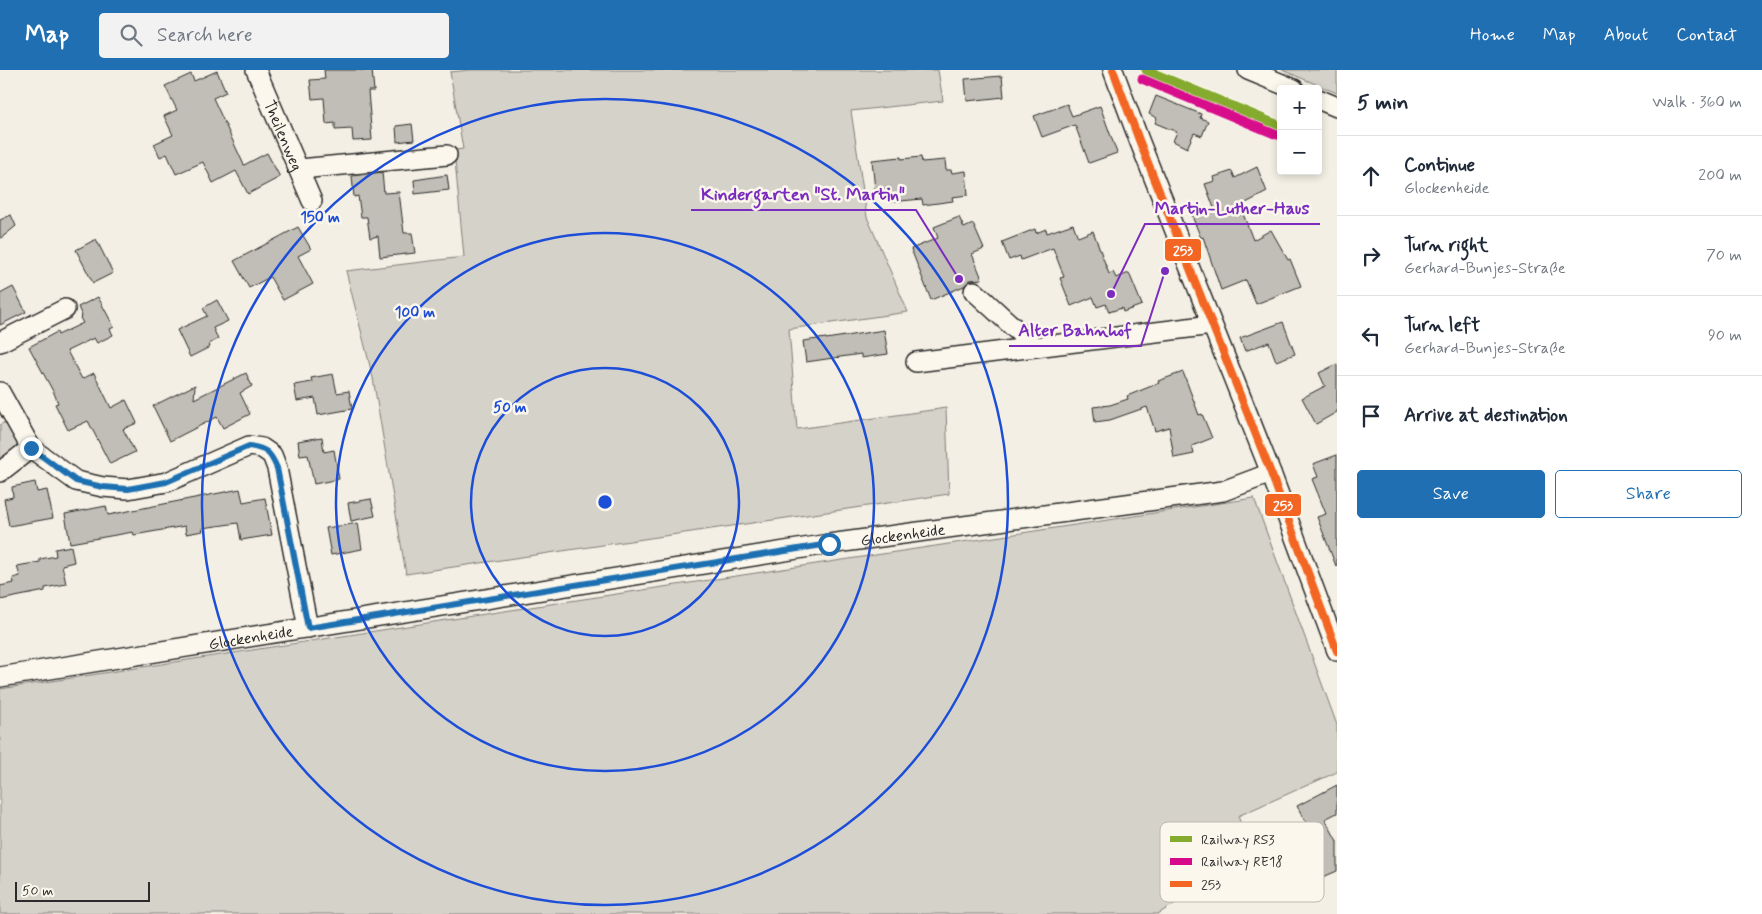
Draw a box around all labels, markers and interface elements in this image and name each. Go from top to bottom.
search box [99,13,449,58]
text: Map [25,20,69,51]
icon: search [117,21,145,49]
text: Search here [157,23,253,48]
text: Home [1470,23,1515,47]
text: Map [1543,23,1576,47]
text: About [1604,23,1648,47]
text: Contact [1676,23,1737,47]
map controls [1277,85,1322,175]
button: + [1277,85,1322,130]
text: 5 min [1357,89,1409,117]
text: Walk · 360 m [1652,92,1742,113]
street label: Theilenweg [258,97,307,175]
button: − [1277,130,1322,175]
text: Continue [1404,153,1475,178]
icon: ahead [1357,162,1385,190]
text: 200 m [1698,165,1742,186]
callout: Kindergarten "St. Martin" [691,177,916,210]
text: Glockenheide [1404,178,1489,199]
text: Kindergarten "St. Martin" [701,183,905,209]
callout: Martin-Luther-Haus [1145,191,1320,224]
text: Martin-Luther-Haus [1154,197,1310,221]
text: 150 m [300,208,340,228]
text: Turn right [1404,233,1488,258]
line badge: 253 [1164,238,1202,262]
text: 253 [1173,242,1193,260]
icon: right [1357,242,1385,270]
text: 70 m [1706,245,1742,266]
text: Gerhard-Bunjes-Straße [1404,258,1566,279]
text: 100 m [395,303,435,323]
callout: Alter Bahnhof [1009,313,1141,346]
text: Turn left [1404,313,1480,338]
text: Alter Bahnhof [1018,319,1132,343]
icon: left [1357,322,1385,350]
text: 90 m [1708,325,1742,346]
text: Gerhard-Bunjes-Straße [1404,338,1566,359]
text: 50 m [493,398,527,418]
icon: arrive [1357,402,1385,430]
text: Arrive at destination [1404,403,1568,428]
route end [20,437,43,460]
button: Save [1357,470,1545,518]
button: Share [1555,470,1742,518]
centre of rings [596,493,614,511]
line badge: 253 [1264,493,1302,517]
text: 253 [1273,497,1293,515]
street label: Glockenheide [859,519,947,552]
route start [818,533,841,556]
street label: Glockenheide [207,621,295,655]
legend [1160,822,1324,902]
text: Railway RS3 [1201,831,1275,849]
text: Railway RE18 [1201,853,1283,871]
text: 253 [1201,876,1221,894]
scale bar [15,879,150,902]
text: 50 m [22,882,53,900]

